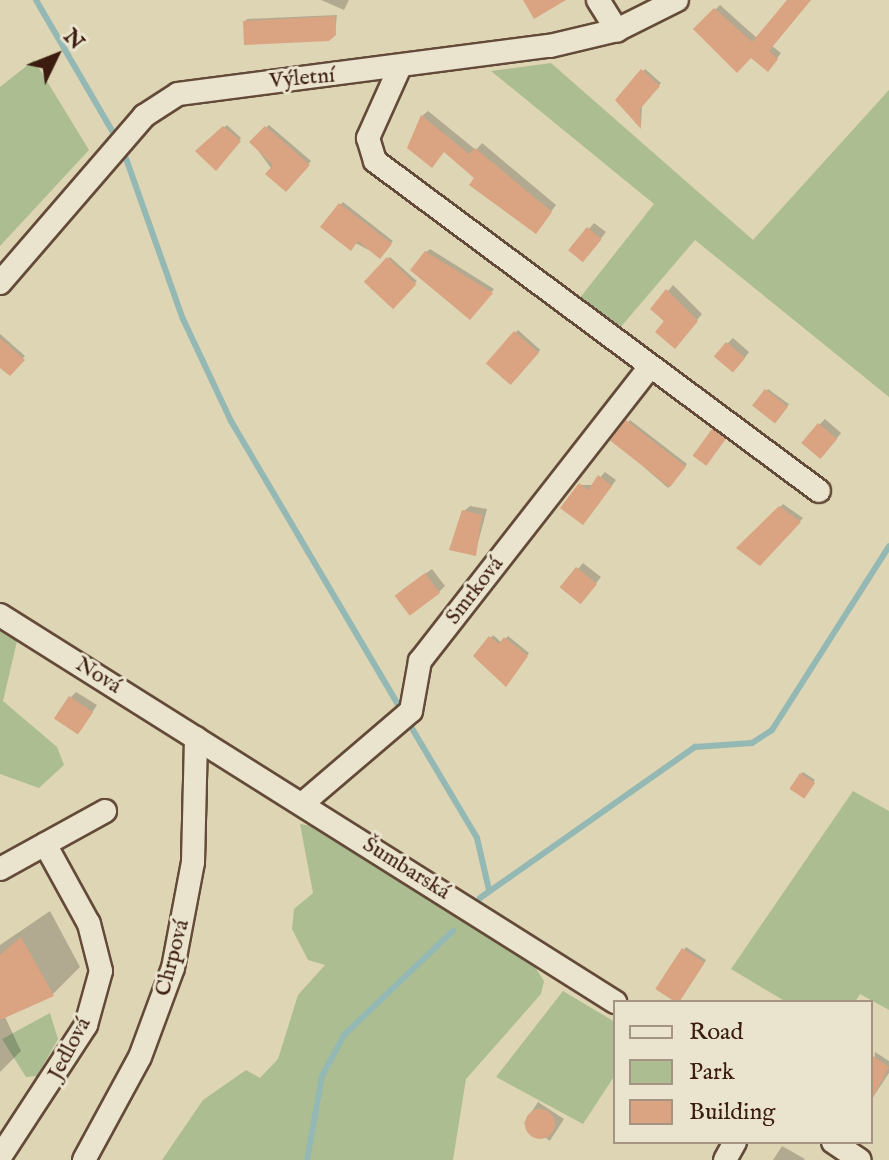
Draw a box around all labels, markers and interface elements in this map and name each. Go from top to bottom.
north arrow [16,16,96,96]
text: N [57,23,90,56]
street label: Výletní [268,63,336,95]
street label: Smrková [440,552,510,630]
street label: Nová [70,652,126,700]
street label: Šumbarská [357,832,455,906]
street label: Chrpová [150,917,196,999]
legend [613,1000,873,1144]
street label: Jedlová [43,1013,97,1085]
text: Road [689,1017,743,1048]
text: Park [689,1057,735,1088]
text: Building [689,1097,775,1128]

